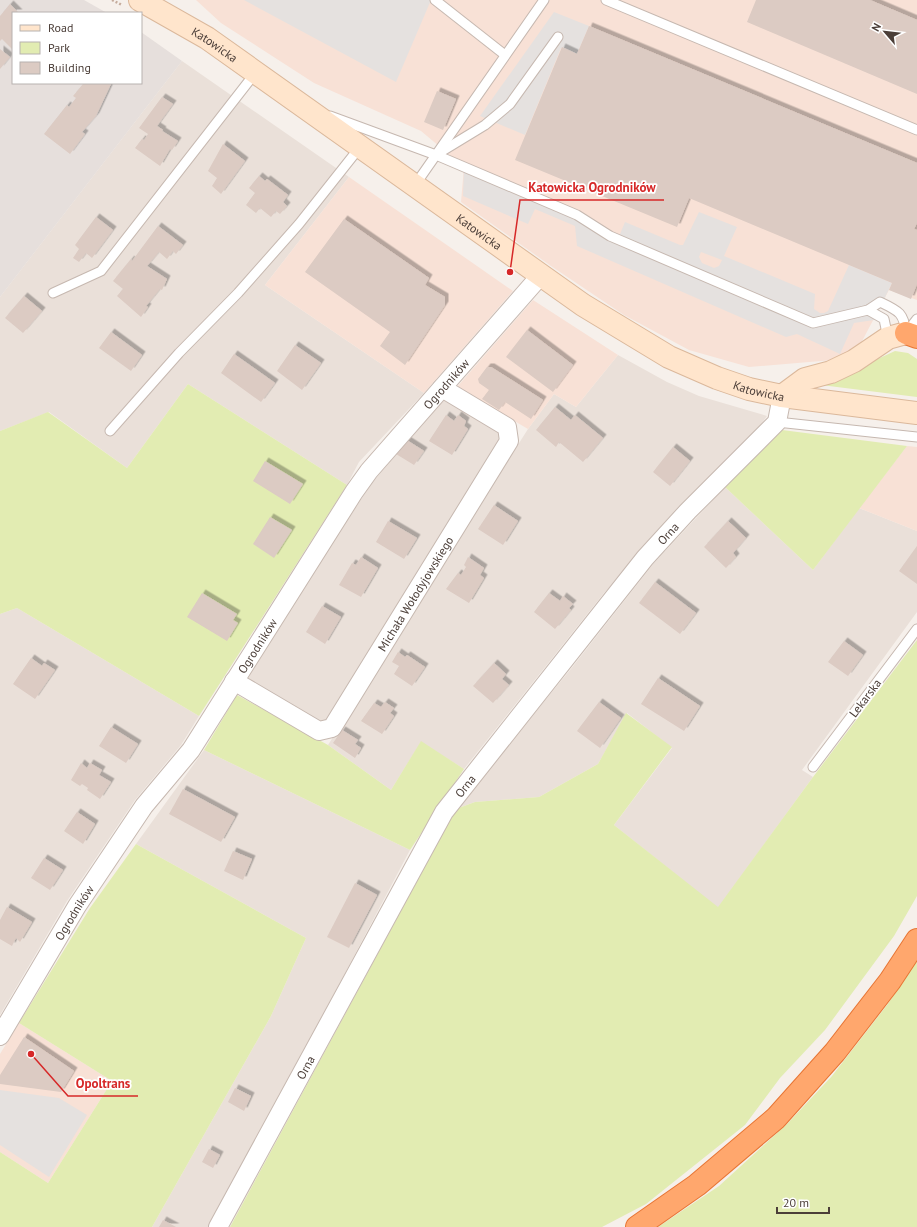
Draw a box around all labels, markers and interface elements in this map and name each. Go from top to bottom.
legend [12,12,142,84]
north arrow [865,12,905,52]
text: Road [48,20,73,35]
text: N [868,21,884,34]
street label: Katowicka [189,23,241,65]
text: Park [48,40,70,55]
text: Building [48,60,91,75]
callout: Katowicka Ogrodników [520,175,664,200]
text: Katowicka Ogrodników [528,179,656,196]
street label: Katowicka [454,210,505,253]
street label: Ogrodników [420,355,472,412]
street label: Katowicka [731,377,786,404]
street label: Orna [654,519,682,547]
street label: Michała Wołodyjowskiego [374,533,456,654]
street label: Ogrodników [234,615,280,676]
street label: Lekarska [846,676,884,720]
street label: Orna [451,771,478,800]
street label: Ogrodników [51,882,97,943]
street label: Orna [293,1053,318,1082]
callout: Opoltrans [68,1071,138,1096]
text: Opoltrans [76,1075,131,1092]
scale bar [777,1189,829,1215]
text: 20 m [783,1195,809,1210]

